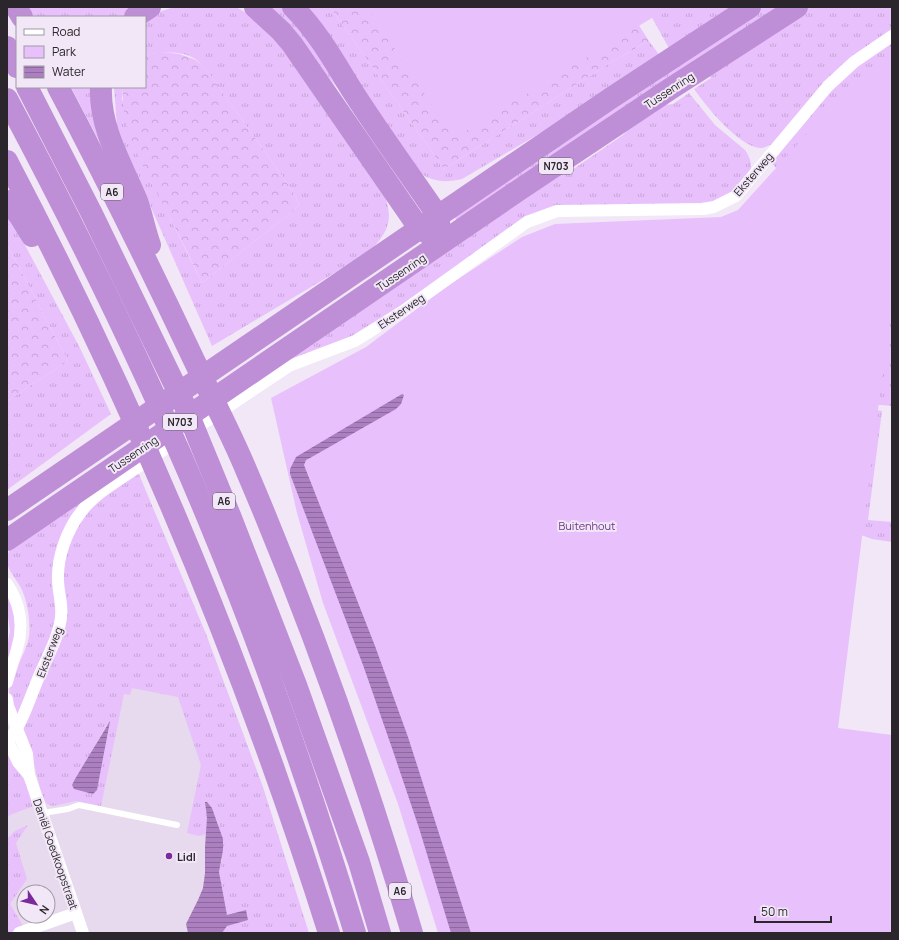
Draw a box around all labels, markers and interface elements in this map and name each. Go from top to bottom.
legend [16,16,146,88]
text: Road [52,23,80,40]
text: Park [52,43,77,60]
text: Water [52,63,86,80]
street label: Tussenring [641,68,697,112]
street label: Eksterweg [730,149,776,199]
road number: N703 [539,158,573,174]
road number: A6 [101,184,123,200]
street label: Tussenring [373,250,429,294]
street label: Eksterweg [375,290,427,332]
road number: N703 [163,414,197,430]
street label: Tussenring [105,432,161,476]
road number: A6 [213,493,235,509]
park label: Buitenhout [559,518,615,533]
street label: Eksterweg [32,625,66,679]
street label: Daniël Goedkoopstraat [30,797,82,911]
place label: Lidl [177,849,196,864]
marker: Lidl [164,851,174,861]
road number: A6 [389,883,411,899]
north arrow [16,884,56,924]
scale bar [755,898,831,924]
text: N [36,902,53,918]
text: 50 m [761,903,788,920]

